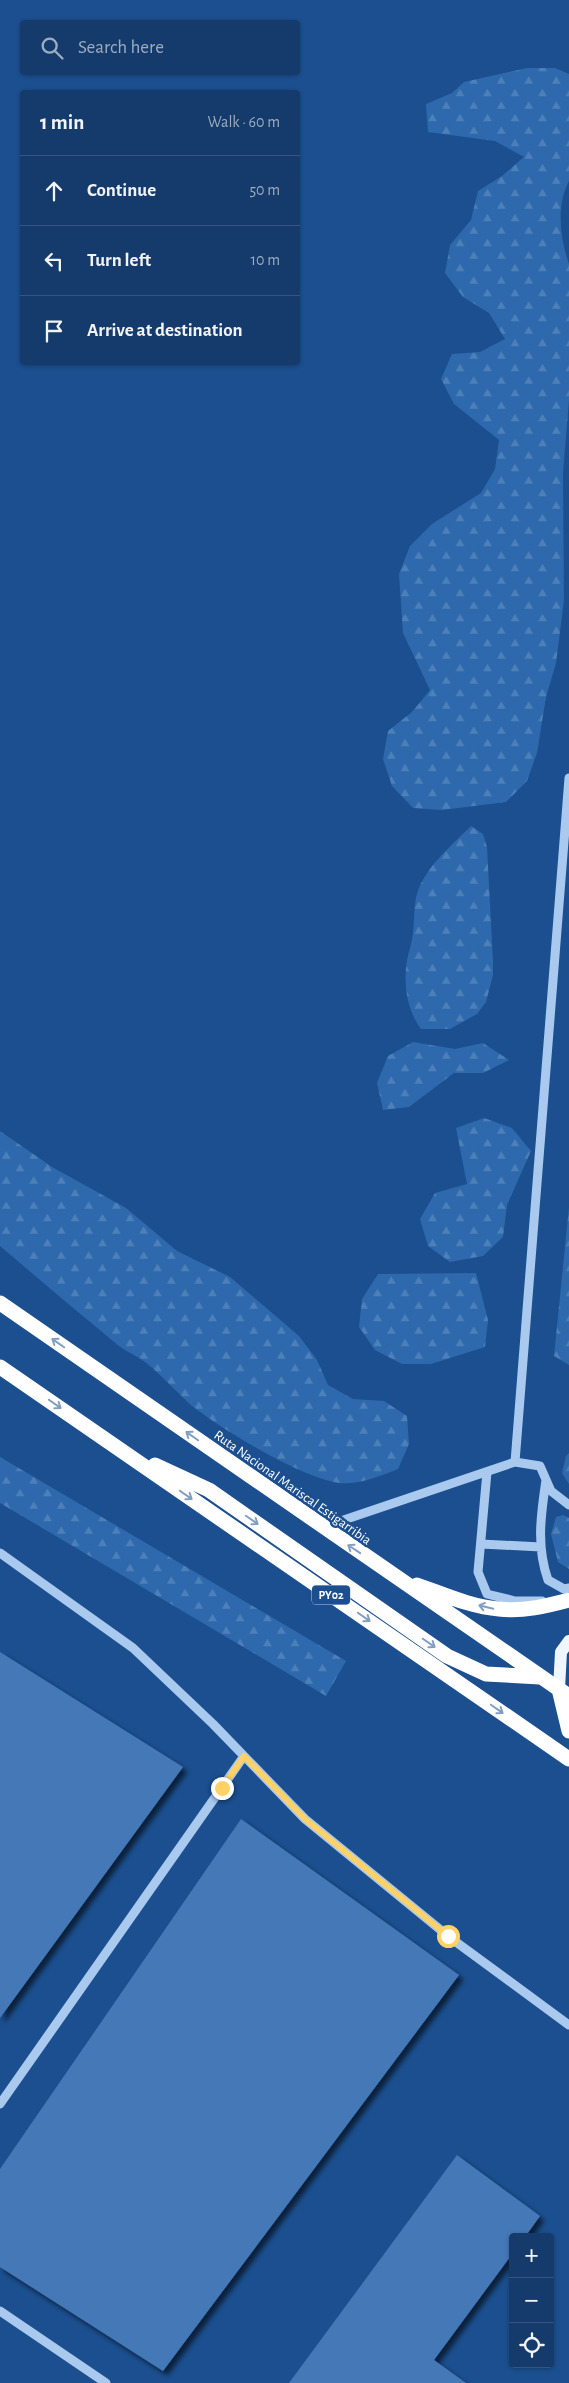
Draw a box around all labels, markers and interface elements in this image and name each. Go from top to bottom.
search box [20,20,300,75]
icon: search [38,34,66,62]
text: Search here [78,38,164,57]
text: 1 min [40,112,84,133]
text: Walk · 60 m [208,114,280,130]
icon: ahead [40,177,68,205]
text: Continue [87,181,156,200]
text: 50 m [249,182,280,198]
icon: left [40,247,68,275]
text: Turn left [87,251,151,270]
text: 10 m [251,252,280,268]
icon: arrive [40,317,68,345]
text: Arrive at destination [87,321,243,340]
one-way arrow [51,1338,65,1348]
one-way arrow [47,1399,61,1409]
street label: Ruta Nacional Mariscal Estigarribia [211,1428,374,1548]
one-way arrow [185,1431,199,1441]
one-way arrow [179,1490,193,1500]
one-way arrow [245,1515,259,1525]
one-way arrow [347,1544,361,1554]
road number: PY02 [312,1586,350,1604]
one-way arrow [479,1602,495,1611]
one-way arrow [356,1612,370,1622]
one-way arrow [422,1638,436,1648]
one-way arrow [490,1704,503,1715]
route end [211,1777,234,1800]
route start [437,1925,460,1948]
map controls [509,2233,554,2368]
button: + [509,2233,554,2278]
button: − [509,2278,554,2323]
button: locate [509,2323,554,2368]

